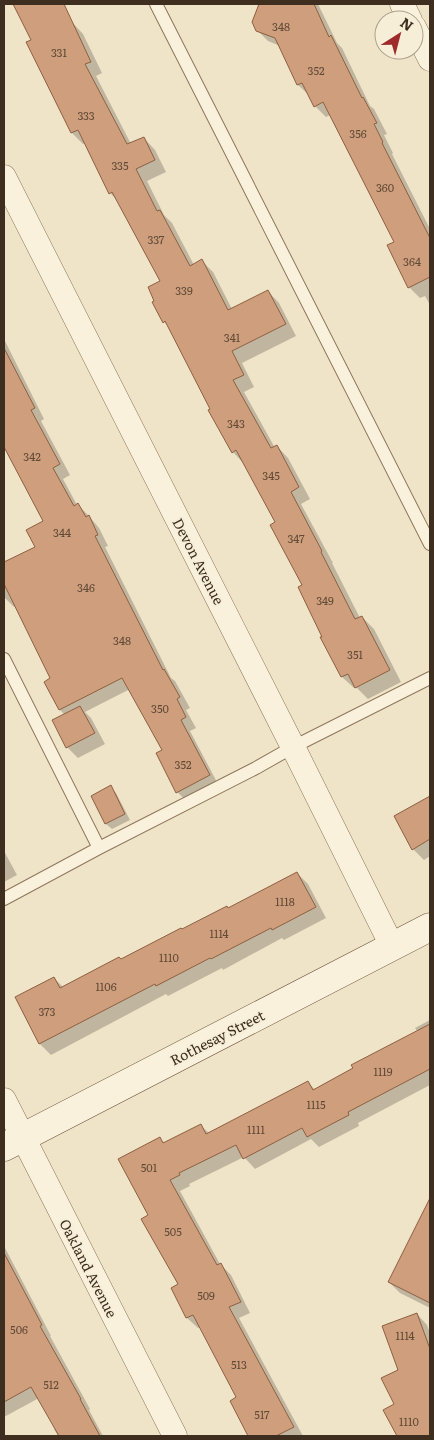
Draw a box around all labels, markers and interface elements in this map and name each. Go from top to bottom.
north arrow [374,10,424,60]
text: N [397,12,418,35]
house number: 348 [272,18,290,34]
house number: 331 [51,44,68,60]
house number: 352 [308,62,325,78]
house number: 333 [77,107,95,123]
house number: 356 [349,125,367,141]
house number: 335 [111,157,129,173]
house number: 360 [376,179,394,195]
house number: 337 [148,231,165,247]
house number: 364 [403,253,421,269]
house number: 339 [175,282,193,298]
house number: 341 [224,329,241,345]
house number: 343 [227,415,245,431]
house number: 342 [23,448,41,464]
house number: 345 [262,467,280,483]
street label: Devon Avenue [169,514,229,608]
house number: 344 [53,524,71,540]
house number: 347 [287,530,305,546]
house number: 346 [77,579,95,595]
house number: 349 [316,592,334,608]
house number: 348 [113,632,131,648]
house number: 351 [347,646,364,662]
house number: 350 [151,700,169,716]
house number: 352 [175,756,192,772]
house number: 1118 [275,893,295,909]
house number: 1114 [209,925,229,941]
house number: 1110 [159,949,179,965]
house number: 1106 [95,978,117,994]
house number: 373 [38,1003,56,1019]
street label: Rothesay Street [166,1004,268,1069]
house number: 1119 [373,1063,393,1079]
house number: 1115 [306,1096,326,1112]
house number: 1111 [247,1121,265,1137]
house number: 501 [141,1159,158,1175]
street label: Oakland Avenue [55,1215,123,1321]
house number: 505 [164,1223,182,1239]
house number: 509 [197,1287,215,1303]
house number: 506 [10,1321,28,1337]
house number: 1114 [395,1327,415,1343]
house number: 513 [231,1356,247,1372]
house number: 512 [43,1376,59,1392]
house number: 517 [254,1406,270,1422]
house number: 1110 [399,1413,419,1429]

